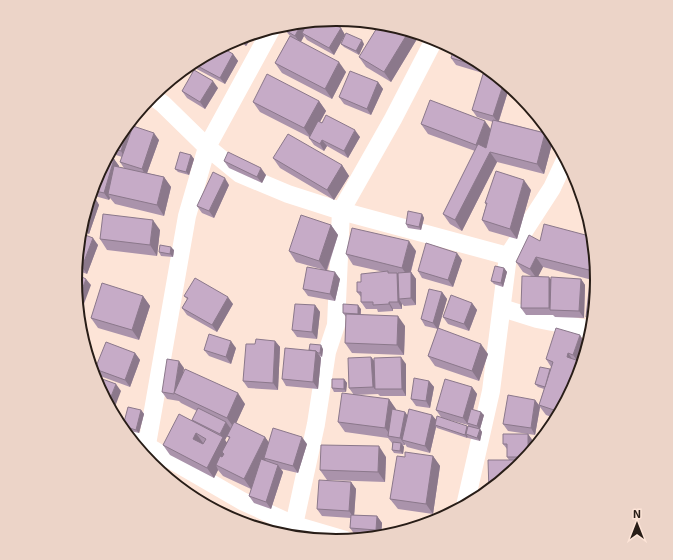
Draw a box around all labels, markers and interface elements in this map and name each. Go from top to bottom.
north arrow [617,504,657,544]
text: N [633,507,641,520]

